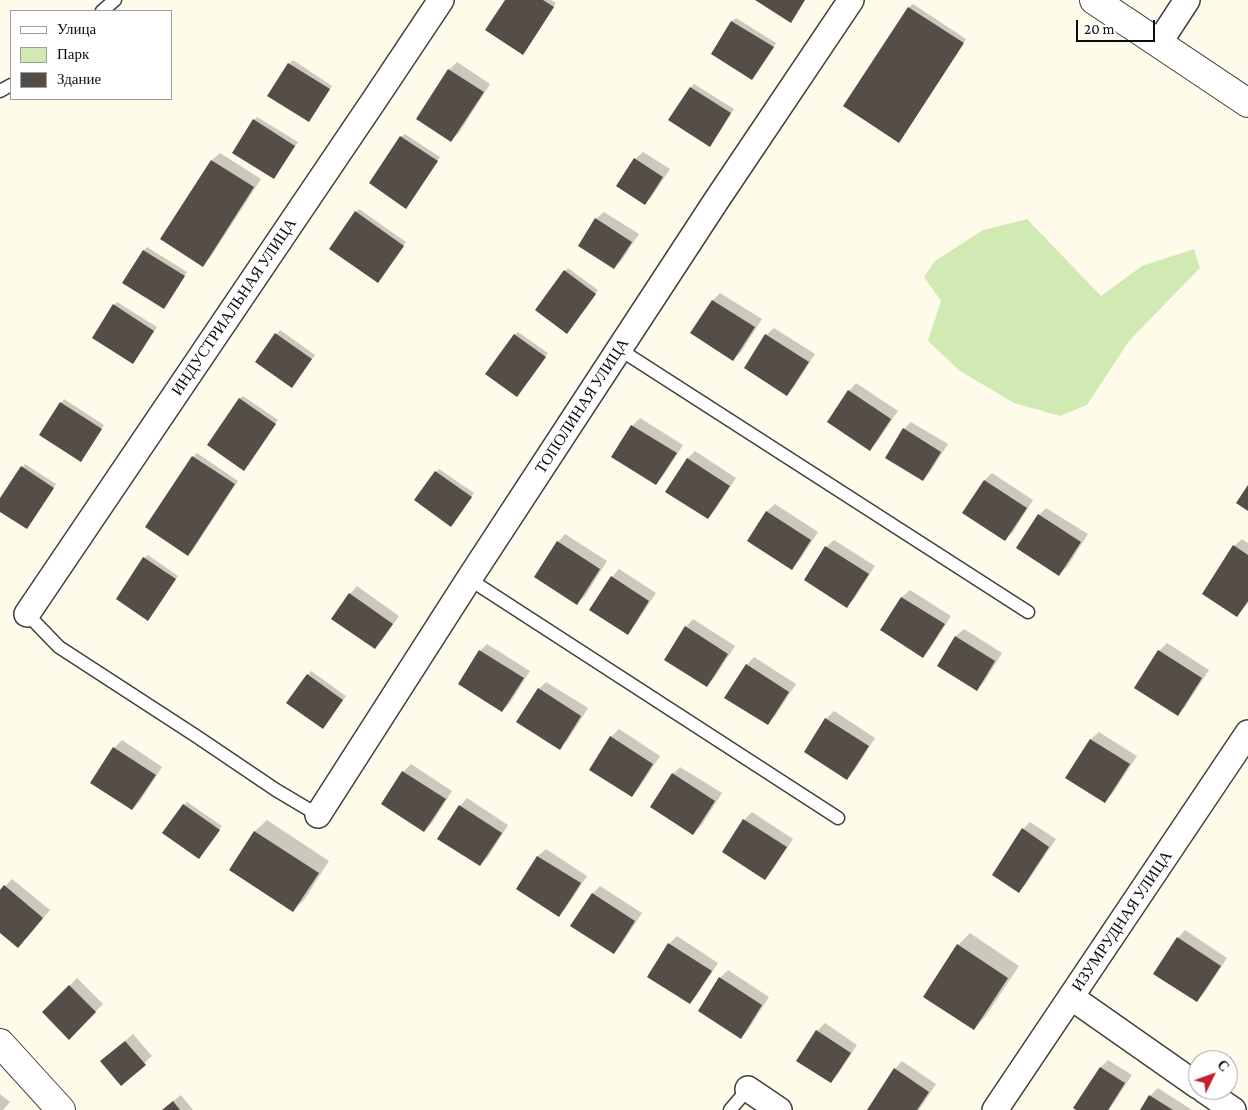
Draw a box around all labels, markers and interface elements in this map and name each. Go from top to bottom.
legend [10,10,172,100]
scale bar [1078,10,1157,42]
text: Улица [57,21,96,37]
text: 20 m [1084,21,1115,37]
text: Парк [57,46,89,62]
text: Здание [57,71,101,87]
street label: ИНДУСТРИАЛЬНАЯ УЛИЦА [167,215,301,399]
street label: ТОПОЛИНАЯ УЛИЦА [531,335,633,477]
street label: ИЗУМРУДНАЯ УЛИЦА [1068,847,1176,995]
north arrow [1188,1050,1238,1100]
text: С [1214,1057,1233,1075]

